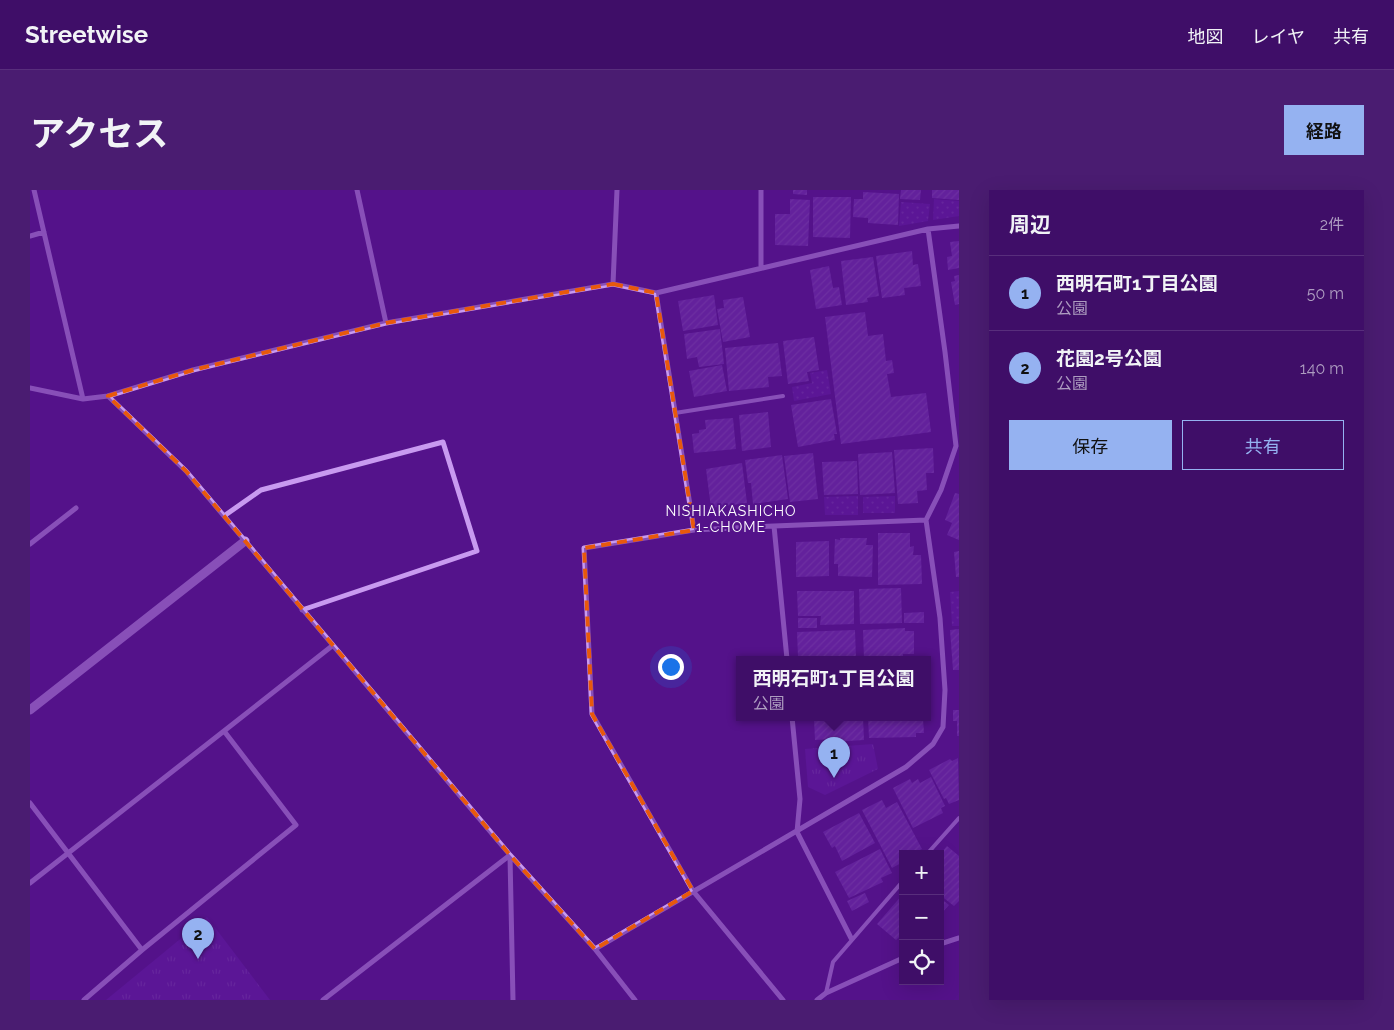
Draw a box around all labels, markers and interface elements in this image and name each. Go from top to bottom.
text: Streetwise [25,20,148,49]
text: 地図 [1188,26,1224,47]
text: レイヤ [1252,26,1305,47]
text: 共有 [1333,26,1369,47]
button: 経路 [1284,105,1364,155]
text: アクセス [30,113,168,154]
text: 周辺 [1009,212,1051,237]
text: 2件 [1320,215,1344,234]
text: 西明石町1丁目公園 [1056,272,1217,294]
text: 1 [1021,284,1029,303]
text: 50 m [1307,284,1344,303]
text: 公園 [1056,299,1088,318]
text: 花園2号公園 [1056,347,1162,369]
text: 2 [1020,359,1030,378]
text: 140 m [1300,359,1344,378]
text: 公園 [1056,374,1088,393]
button: 保存 [1009,420,1172,470]
button: 共有 [1182,420,1344,470]
district label: NISHIAKASHICHO 1-CHOME [665,503,797,535]
your location [658,654,684,680]
popup [736,656,931,721]
text: 西明石町1丁目公園 [753,667,914,689]
text: 公園 [753,694,785,713]
pin: 1 [818,737,850,778]
map controls [899,850,944,985]
button: + [899,850,944,895]
button: − [899,895,944,940]
pin: 2 [182,918,214,959]
button: locate [899,940,944,985]

